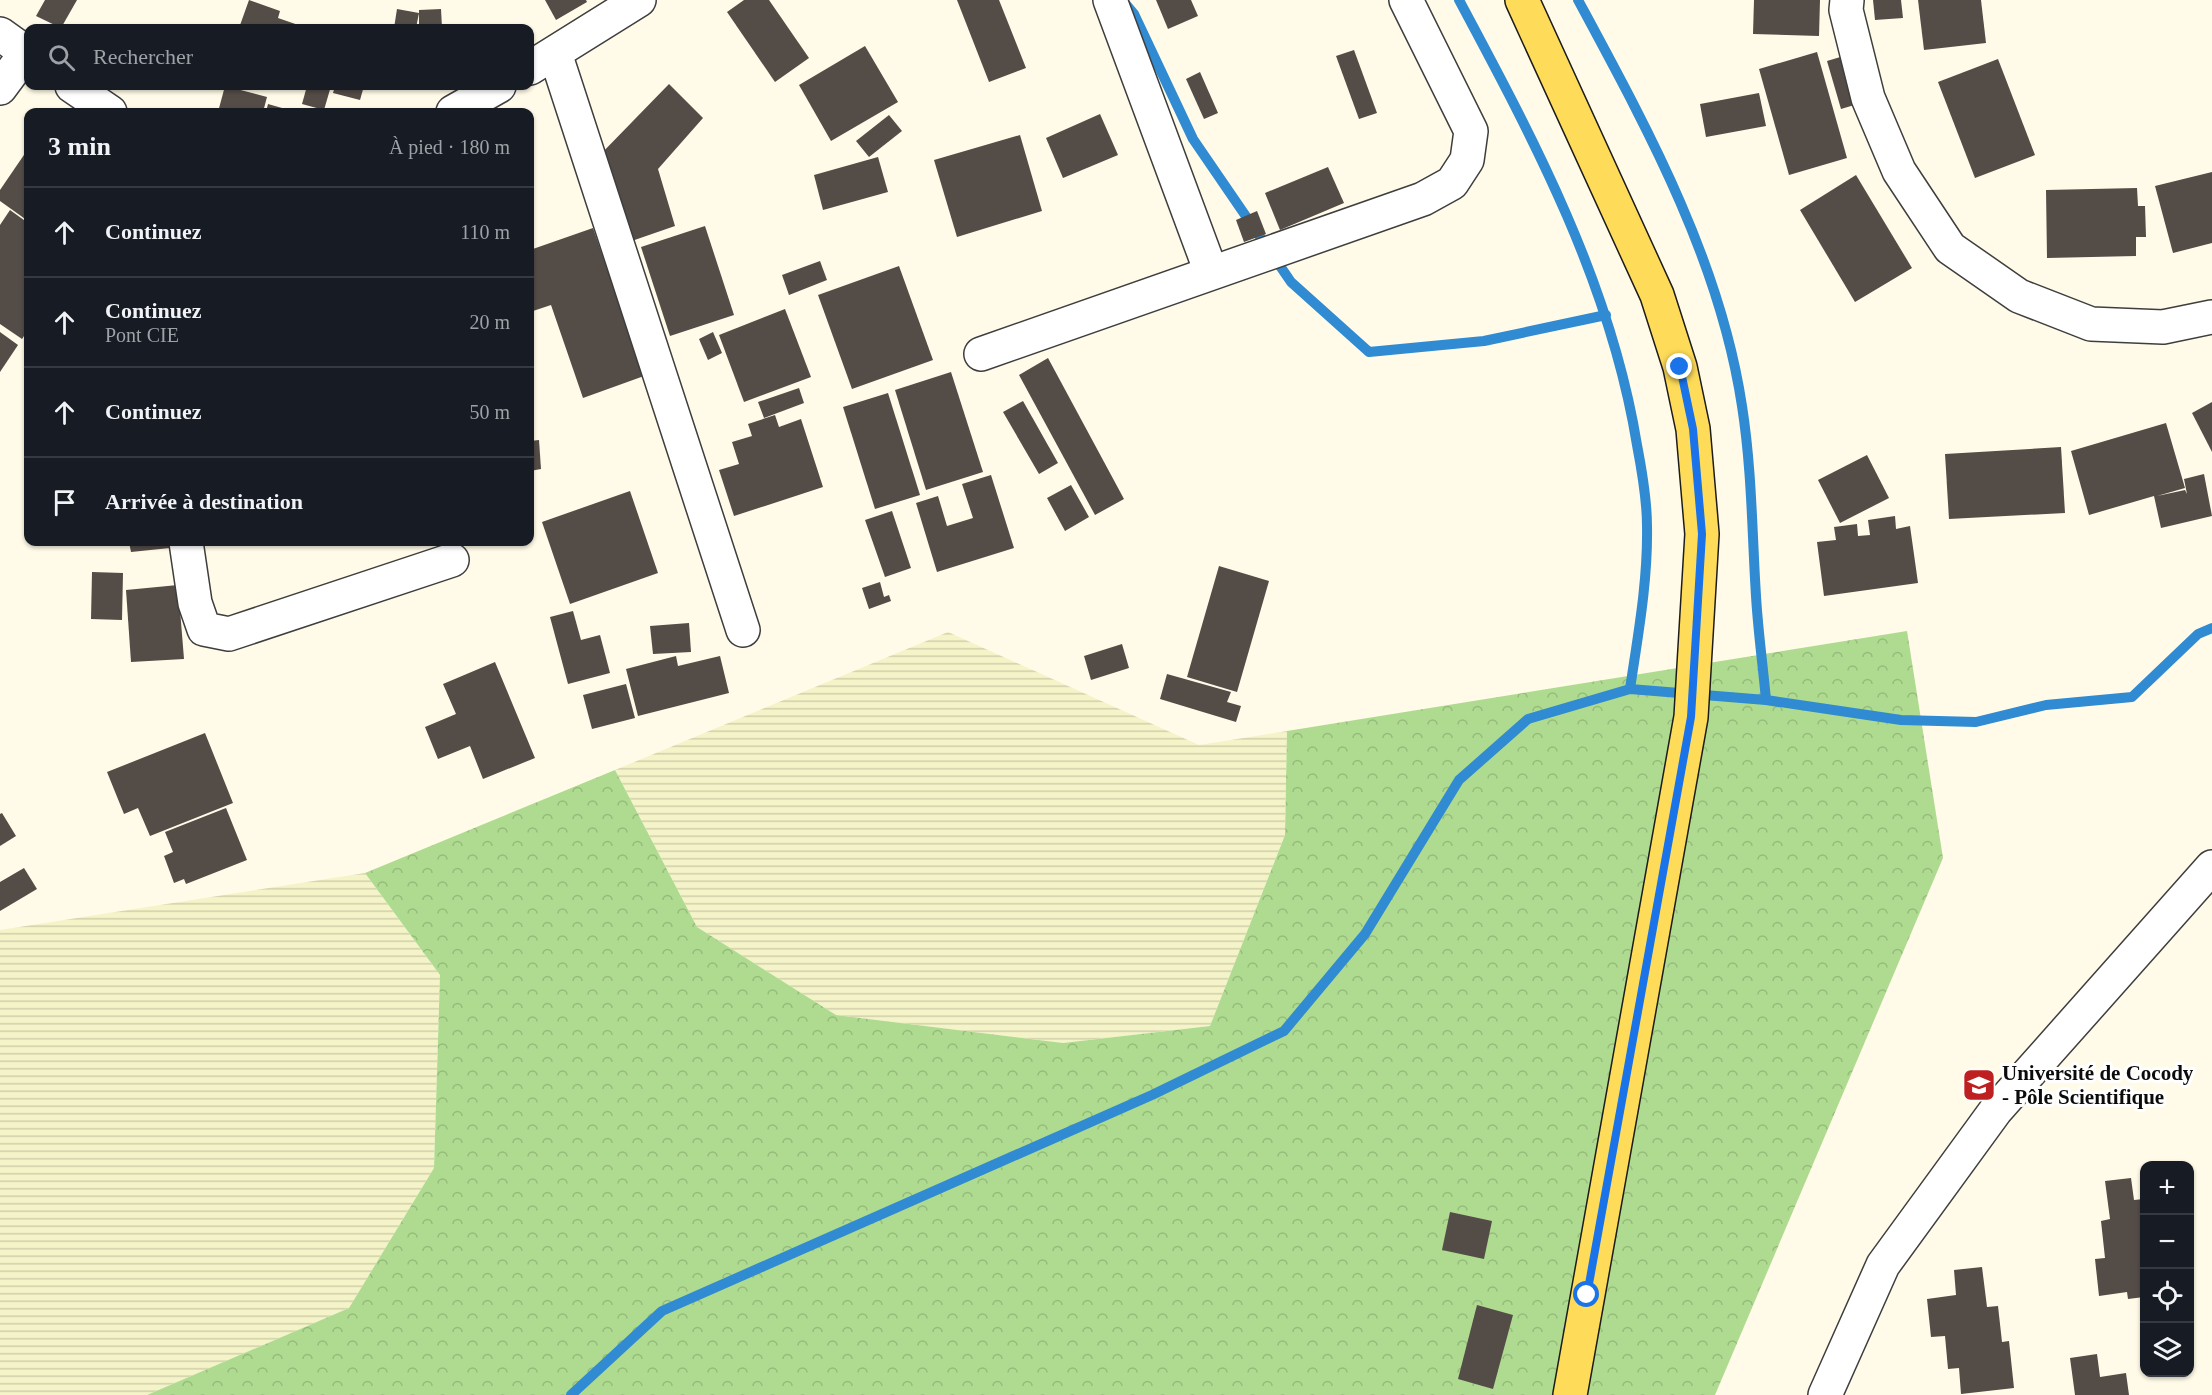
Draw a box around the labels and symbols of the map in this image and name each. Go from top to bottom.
route end [1666,353,1692,379]
place label: Université de Cocody - Pôle Scientifique [2002,1061,2194,1109]
school or university icon: Université de Cocody - Pôle Scientifique [1961,1067,1997,1103]
route start [1573,1281,1599,1307]

